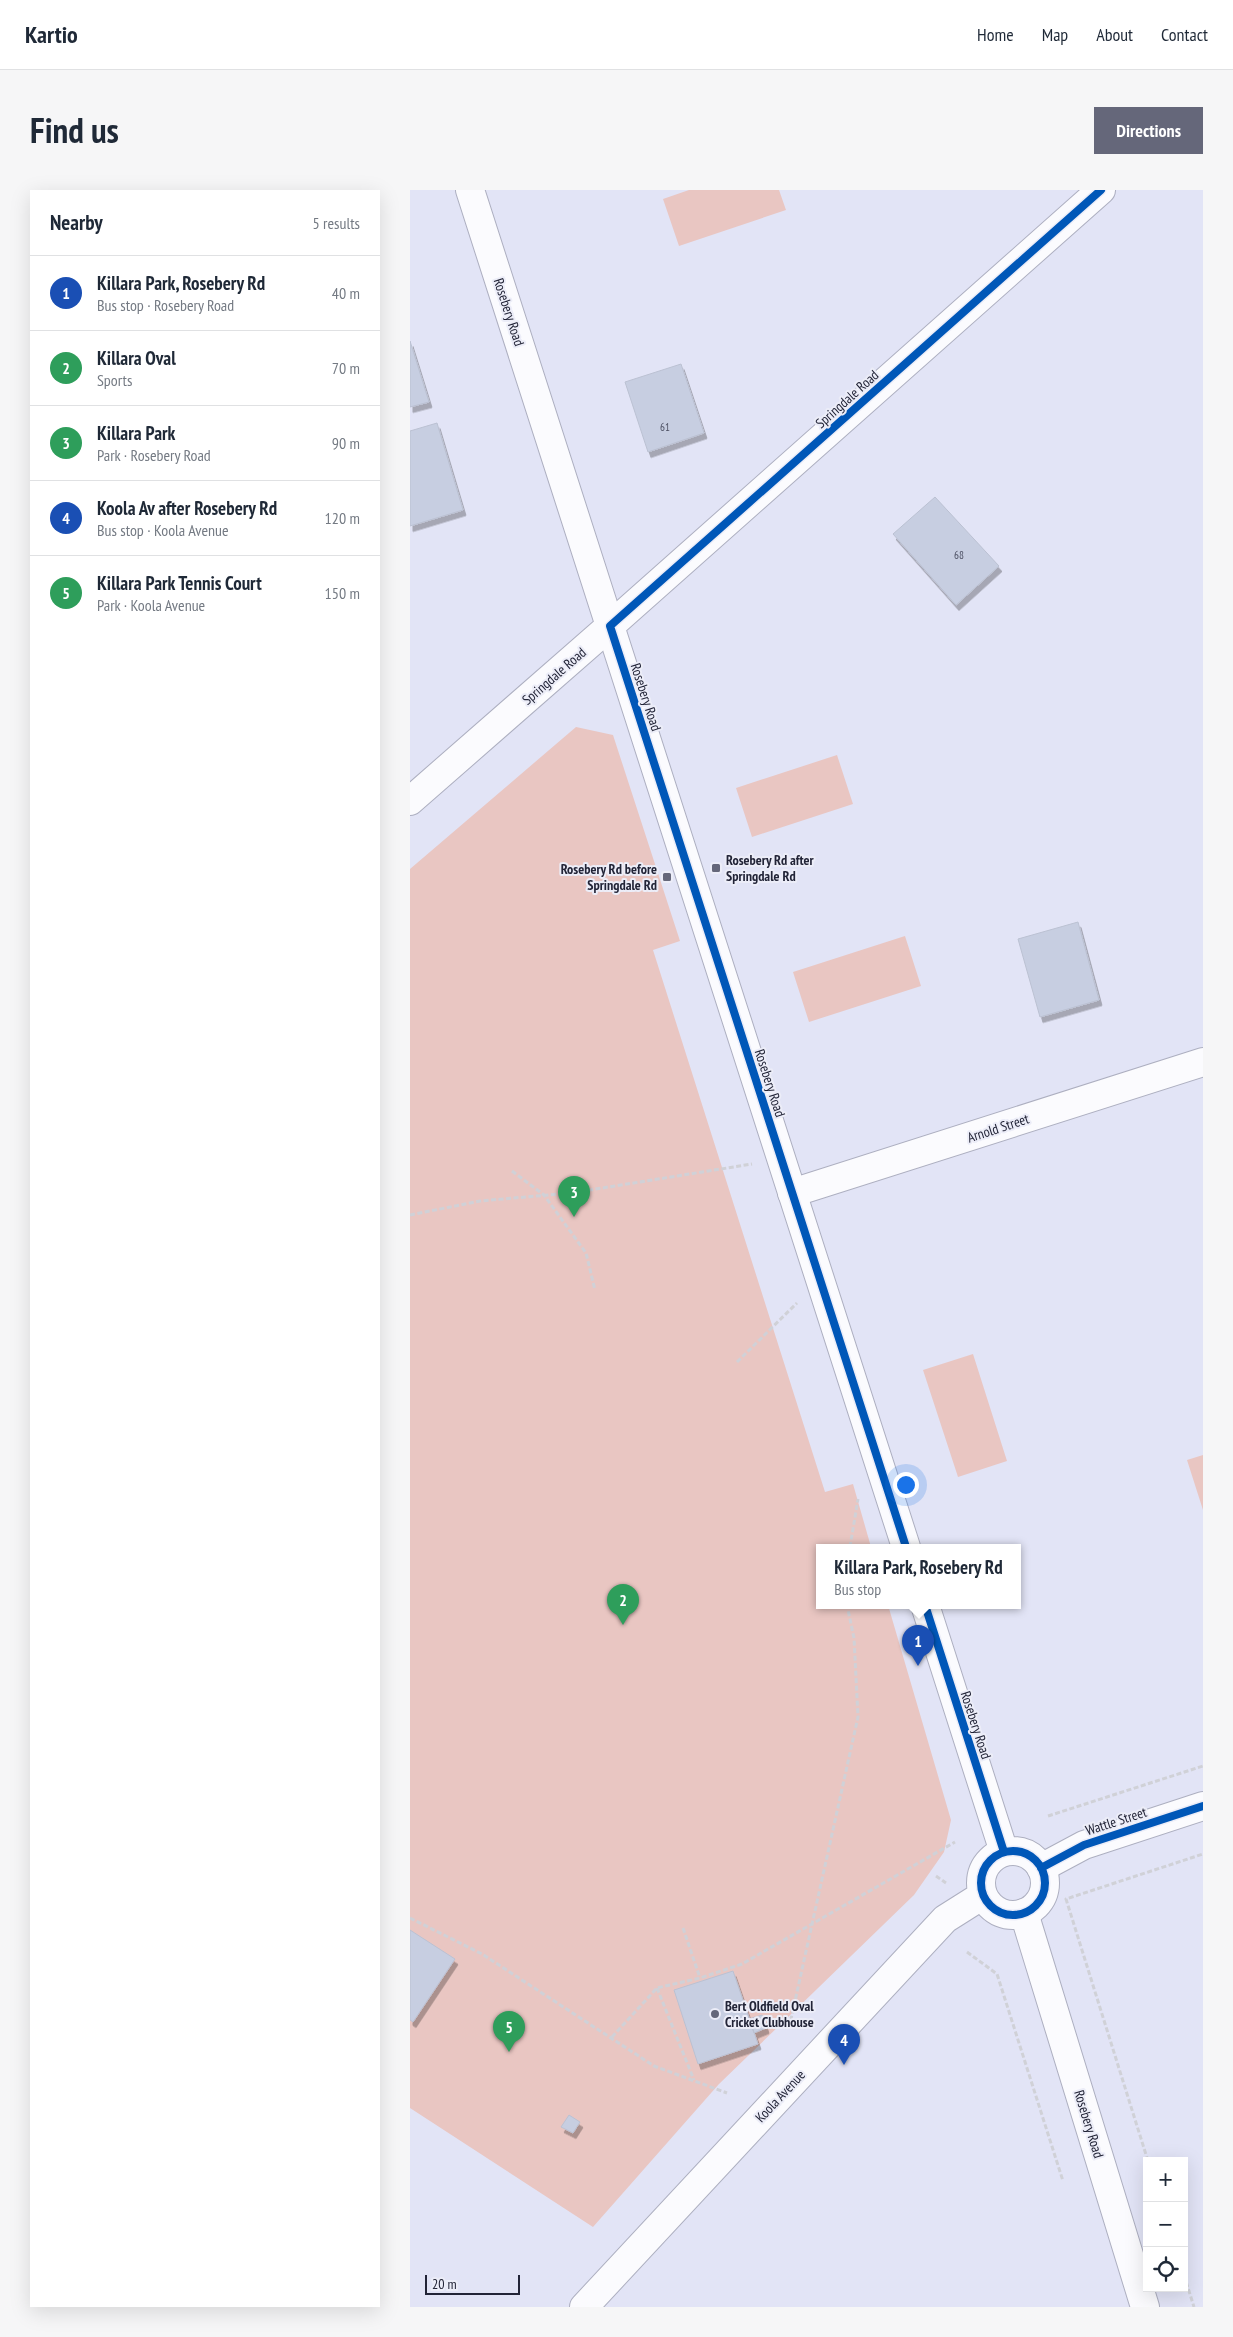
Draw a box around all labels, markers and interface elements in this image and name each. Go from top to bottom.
text: Kartio [25,19,78,50]
text: Home [977,23,1014,46]
text: Map [1042,23,1068,46]
text: About [1096,23,1133,46]
text: Contact [1161,23,1208,46]
text: Find us [30,107,119,153]
button: Directions [1094,107,1203,154]
text: Nearby [50,209,103,236]
text: 5 results [313,213,360,233]
text: Killara Park, Rosebery Rd [97,271,265,295]
street label: Rosebery Road [490,276,528,348]
text: 1 [62,283,70,303]
text: 40 m [332,283,360,303]
text: Bus stop · Rosebery Road [97,295,234,315]
text: Killara Oval [97,346,176,370]
text: 2 [62,358,70,378]
text: 70 m [332,358,360,378]
street label: Springdale Road [812,366,882,432]
text: Sports [97,370,132,390]
house number: 61 [660,420,670,434]
text: Killara Park [97,421,175,445]
text: 3 [62,433,70,453]
text: 90 m [332,433,360,453]
text: Park · Rosebery Road [97,445,211,465]
text: Koola Av after Rosebery Rd [97,496,277,520]
text: 4 [62,508,70,528]
text: 120 m [325,508,360,528]
text: Bus stop · Koola Avenue [97,520,229,540]
house number: 68 [954,548,964,562]
text: Killara Park Tennis Court [97,571,262,595]
text: 5 [62,583,70,603]
text: 150 m [325,583,360,603]
text: Park · Koola Avenue [97,595,205,615]
street label: Springdale Road [518,643,590,709]
street label: Rosebery Road [627,661,665,733]
place label: Rosebery Rd after Springdale Rd [726,851,815,885]
place label: Rosebery Rd before Springdale Rd [561,860,657,894]
marker: Rosebery Rd after Springdale Rd [710,862,722,874]
marker: Rosebery Rd before Springdale Rd [661,871,673,883]
street label: Rosebery Road [751,1047,789,1119]
street label: Arnold Street [965,1110,1031,1146]
pin: 3 [558,1176,590,1217]
your location [893,1472,919,1498]
popup [816,1544,1021,1609]
text: Killara Park, Rosebery Rd [834,1555,1003,1579]
text: Bus stop [834,1579,881,1599]
pin: 2 [607,1584,639,1625]
pin: 1 [902,1625,934,1666]
street label: Rosebery Road [957,1689,995,1761]
street label: Wattle Street [1083,1803,1149,1839]
place label: Bert Oldfield Oval Cricket Clubhouse [725,1997,814,2031]
marker: Bert Oldfield Oval Cricket Clubhouse [709,2008,721,2020]
pin: 5 [493,2011,525,2052]
pin: 4 [828,2024,860,2065]
street label: Koola Avenue [751,2066,809,2126]
street label: Rosebery Road [1070,2088,1108,2160]
map controls [1143,2157,1188,2292]
button: + [1143,2157,1188,2202]
button: − [1143,2202,1188,2247]
button: locate [1143,2247,1188,2292]
scale bar [425,2272,520,2295]
text: 20 m [432,2275,457,2293]

